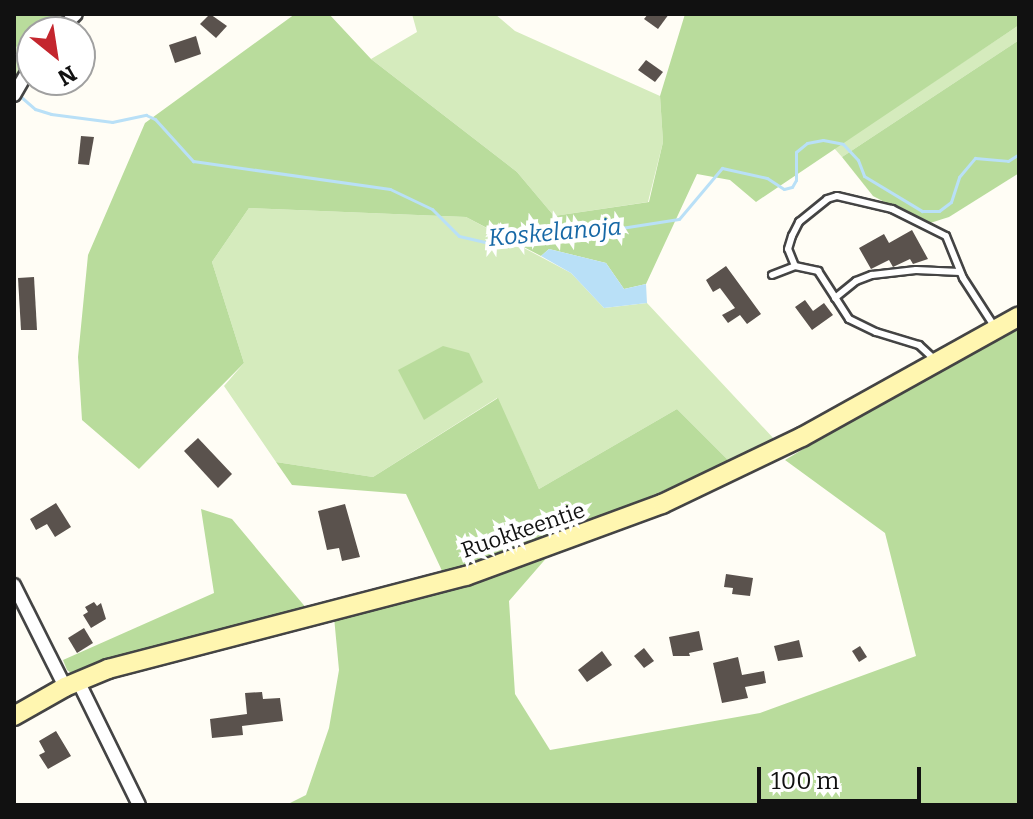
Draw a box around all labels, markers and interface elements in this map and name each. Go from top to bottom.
north arrow [16,16,96,96]
text: N [53,60,81,91]
water label: Koskelanoja [487,213,623,253]
street label: Ruokkeentie [458,497,588,563]
scale bar [761,751,925,801]
text: 100 m [771,767,839,795]

